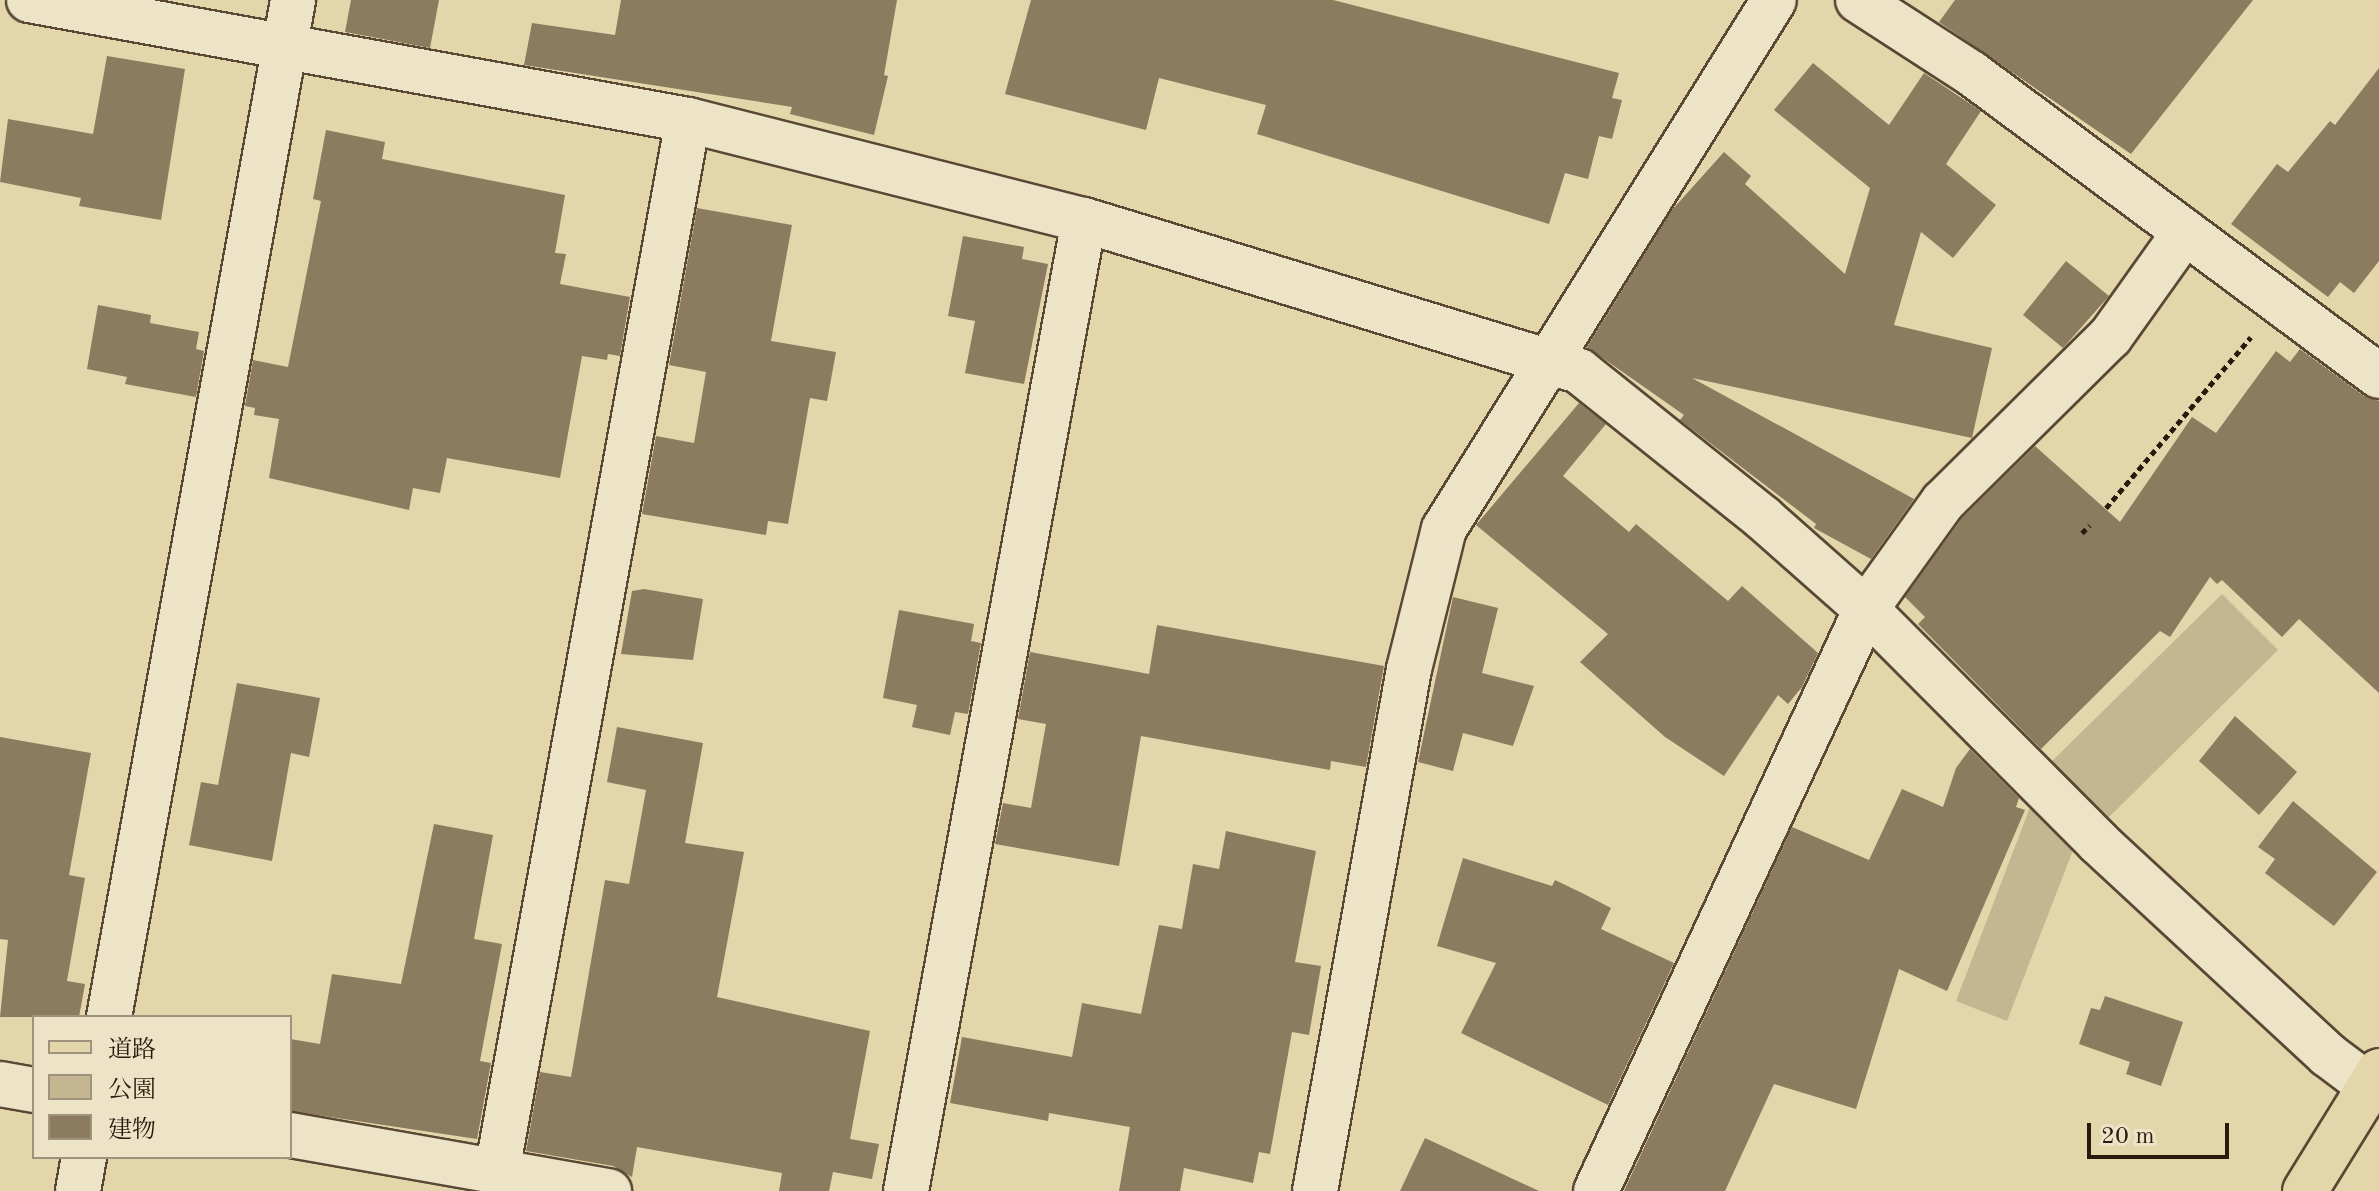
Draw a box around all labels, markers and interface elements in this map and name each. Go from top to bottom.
legend [32,1015,292,1159]
text: 道路 [108,1039,156,1063]
text: 公園 [108,1079,156,1103]
scale bar [2091,1107,2233,1157]
text: 建物 [108,1119,156,1143]
text: 20 m [2101,1125,2155,1149]

